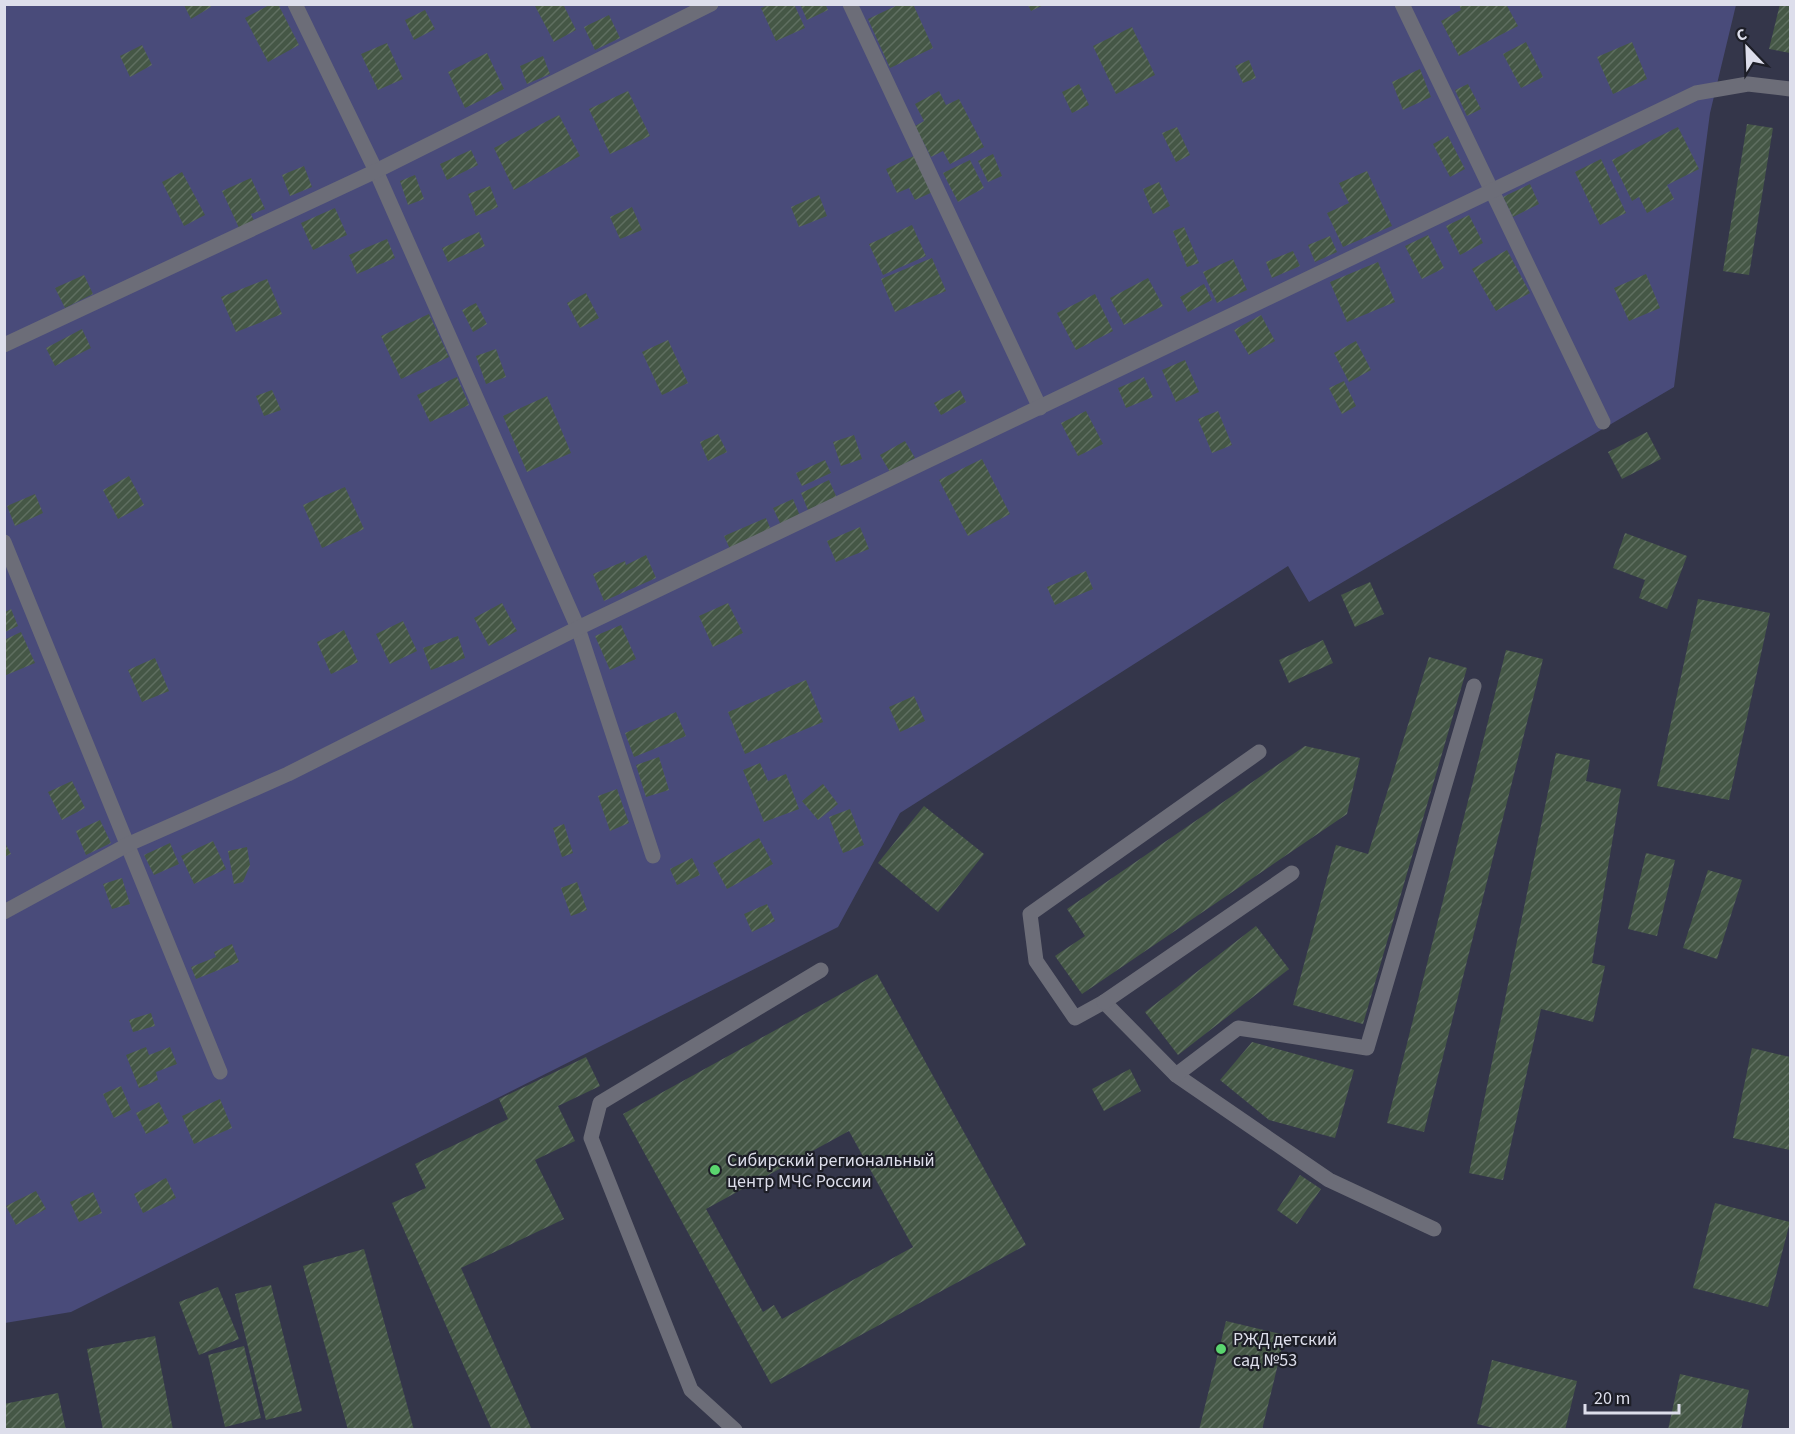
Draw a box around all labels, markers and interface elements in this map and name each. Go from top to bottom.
north arrow [1717,18,1777,78]
text: С [1733,23,1750,47]
place label: Сибирский региональный центр МЧС России [727,1148,935,1194]
marker: Сибирский региональный центр МЧС России [708,1163,722,1177]
place label: РЖД детский сад №53 [1233,1327,1337,1373]
marker: РЖД детский сад №53 [1214,1342,1228,1356]
scale bar [1585,1377,1680,1415]
text: 20 m [1594,1386,1630,1411]

